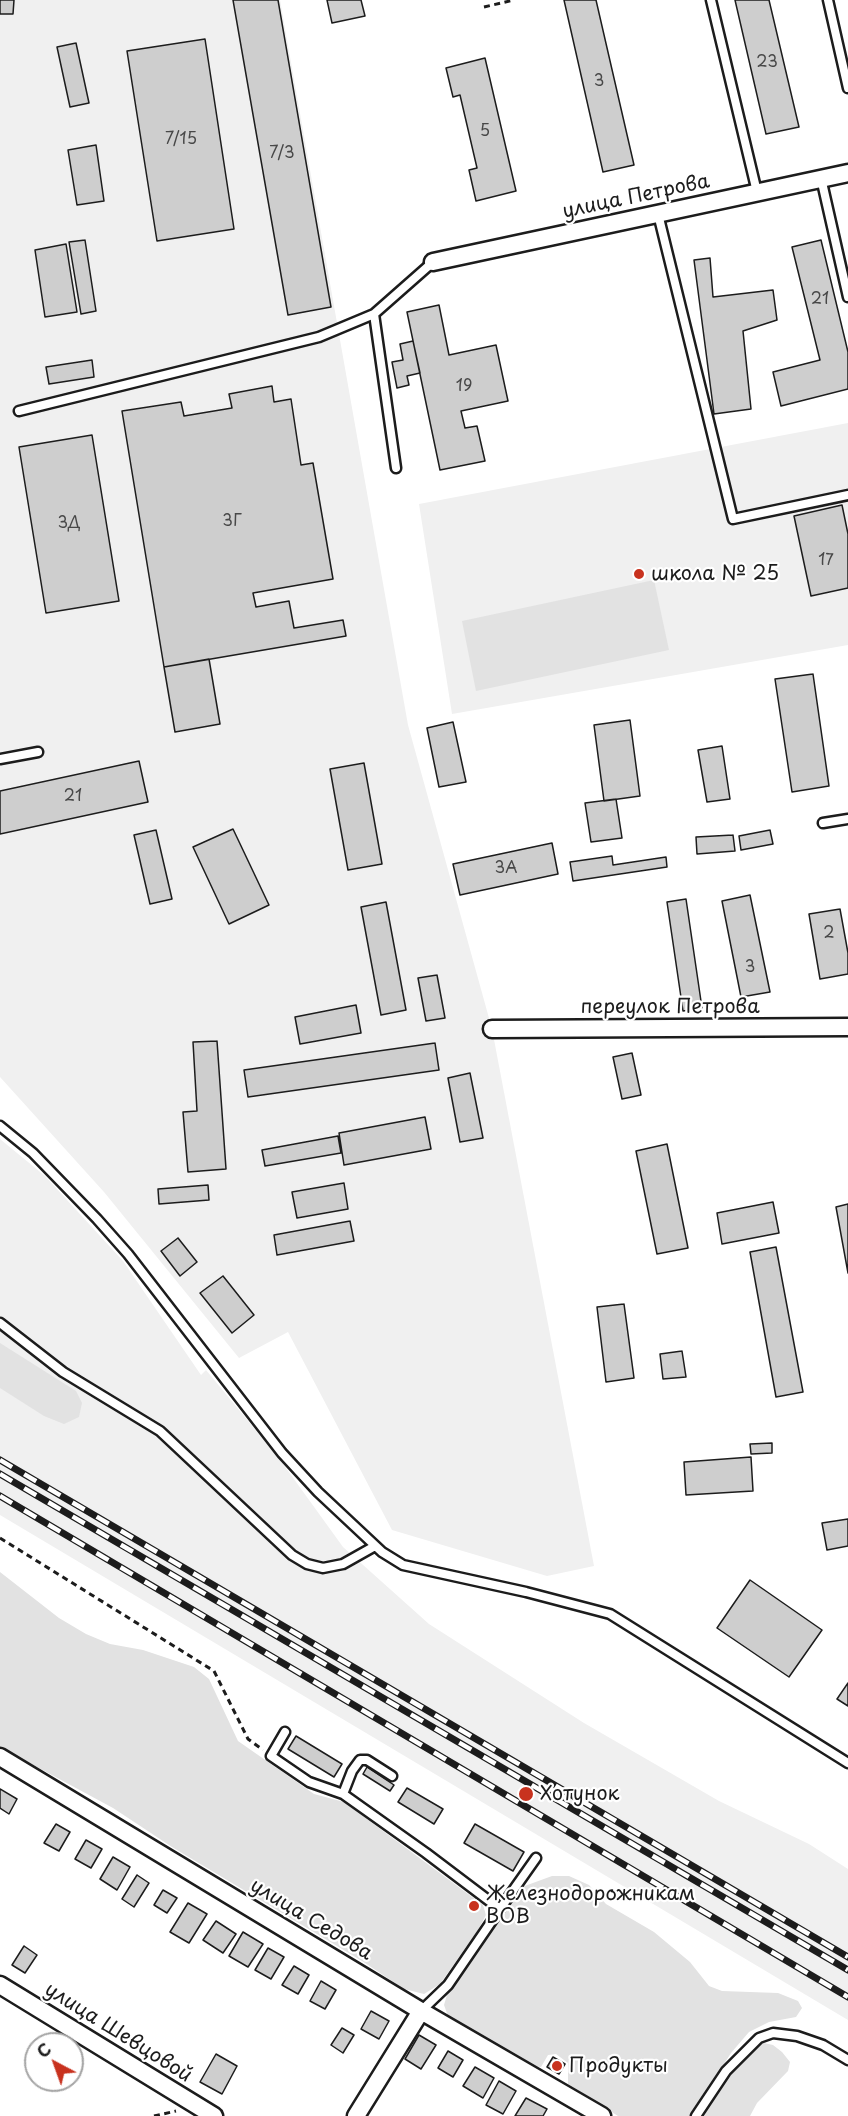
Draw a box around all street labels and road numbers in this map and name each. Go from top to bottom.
street label: улица Петрова [560,170,712,224]
street label: переулок Петрова [580,995,760,1019]
street label: улица Седова [245,1874,377,1966]
street label: улица Шевцовой [40,1978,196,2088]

